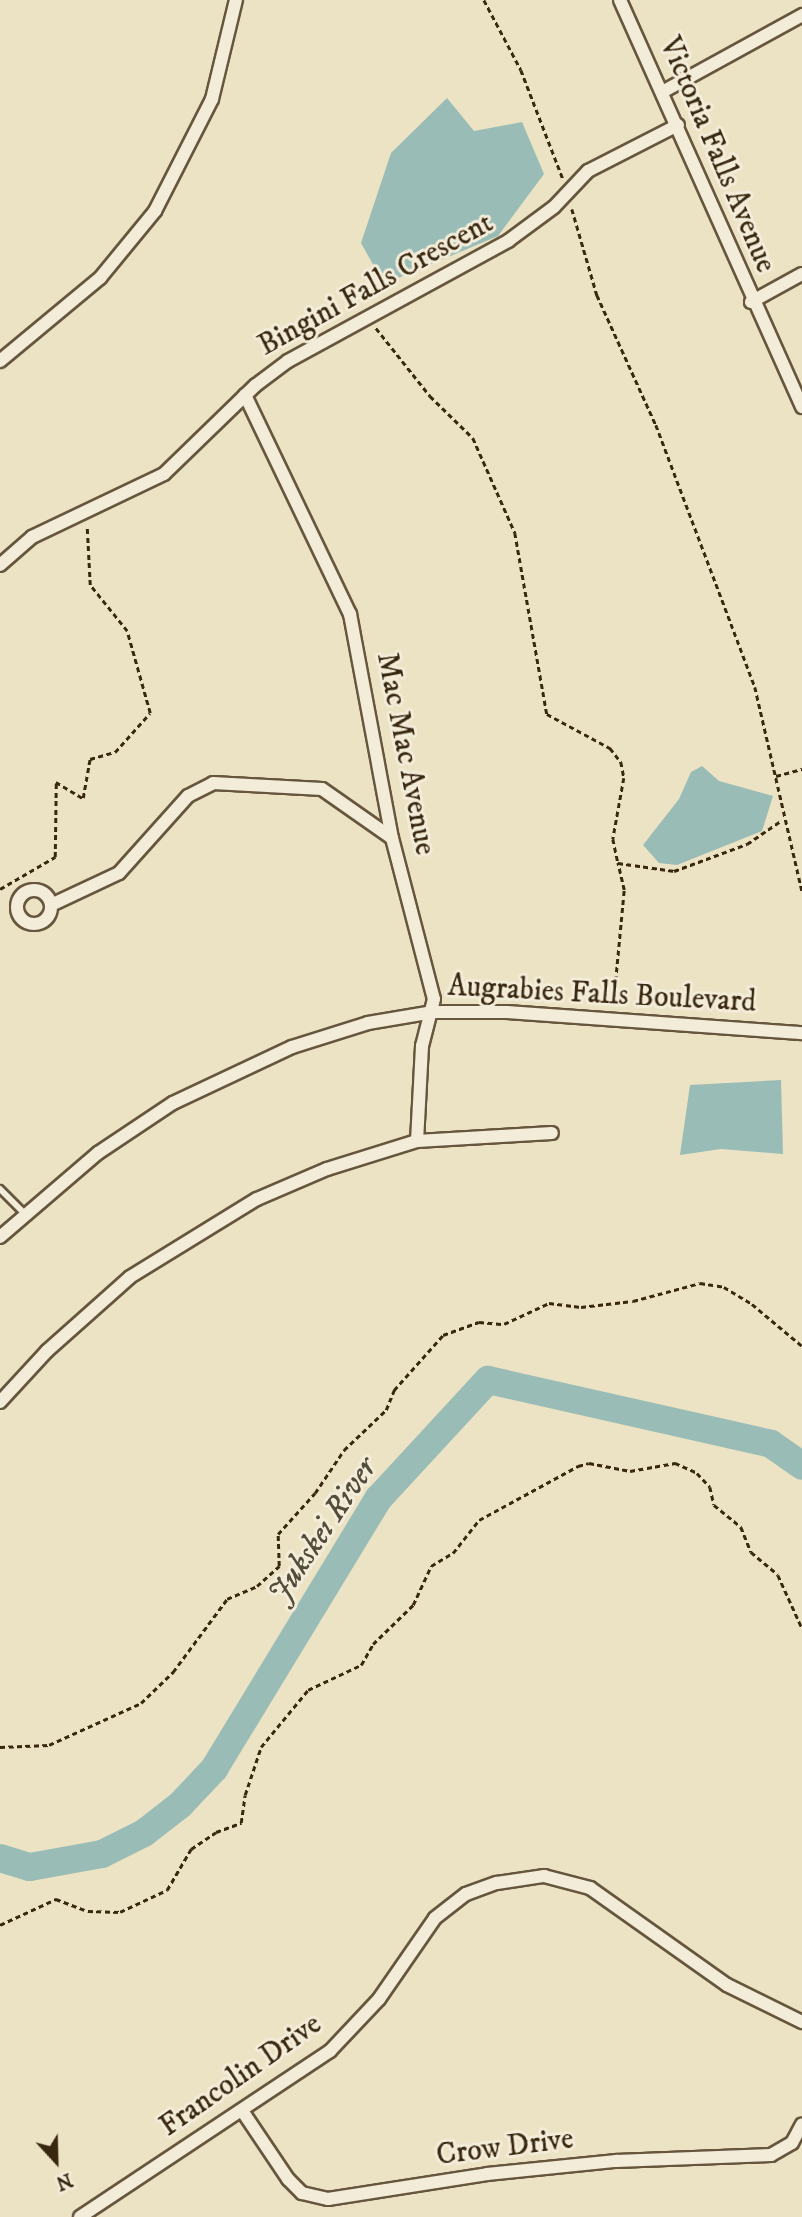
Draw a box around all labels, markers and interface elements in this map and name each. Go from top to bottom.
street label: Victoria Falls Avenue [651,32,783,278]
street label: Bingini Falls Crescent [252,206,500,364]
street label: Mac Mac Avenue [368,650,442,858]
street label: Augrabies Falls Boulevard [447,969,757,1021]
water label: Jukskei River [260,1451,386,1611]
street label: Francolin Drive [153,2007,329,2145]
street label: Crow Drive [434,2122,576,2174]
north arrow [21,2126,91,2196]
text: N [53,2167,76,2195]

